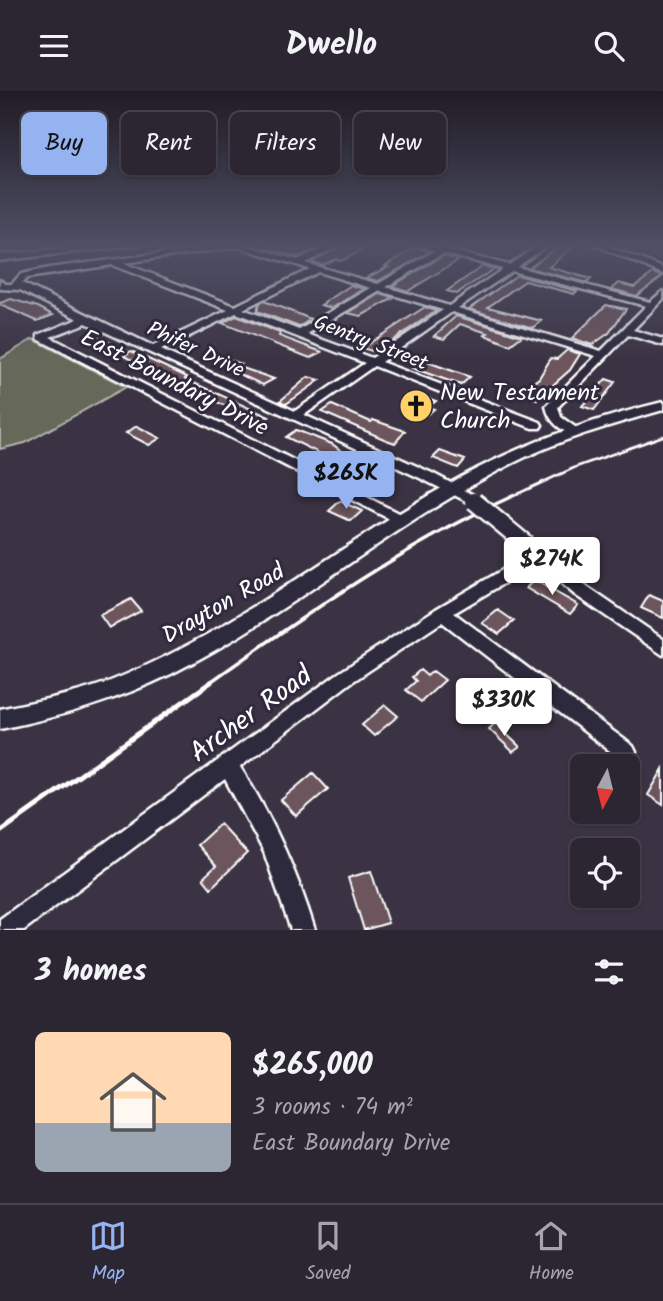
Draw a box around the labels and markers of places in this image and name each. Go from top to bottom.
place label: New Testament Church [440,374,600,441]
church icon: New Testament Church [397,387,435,425]
pin: $265K [297,451,395,511]
pin: $274K [503,538,601,597]
pin: $330K [455,679,553,738]

